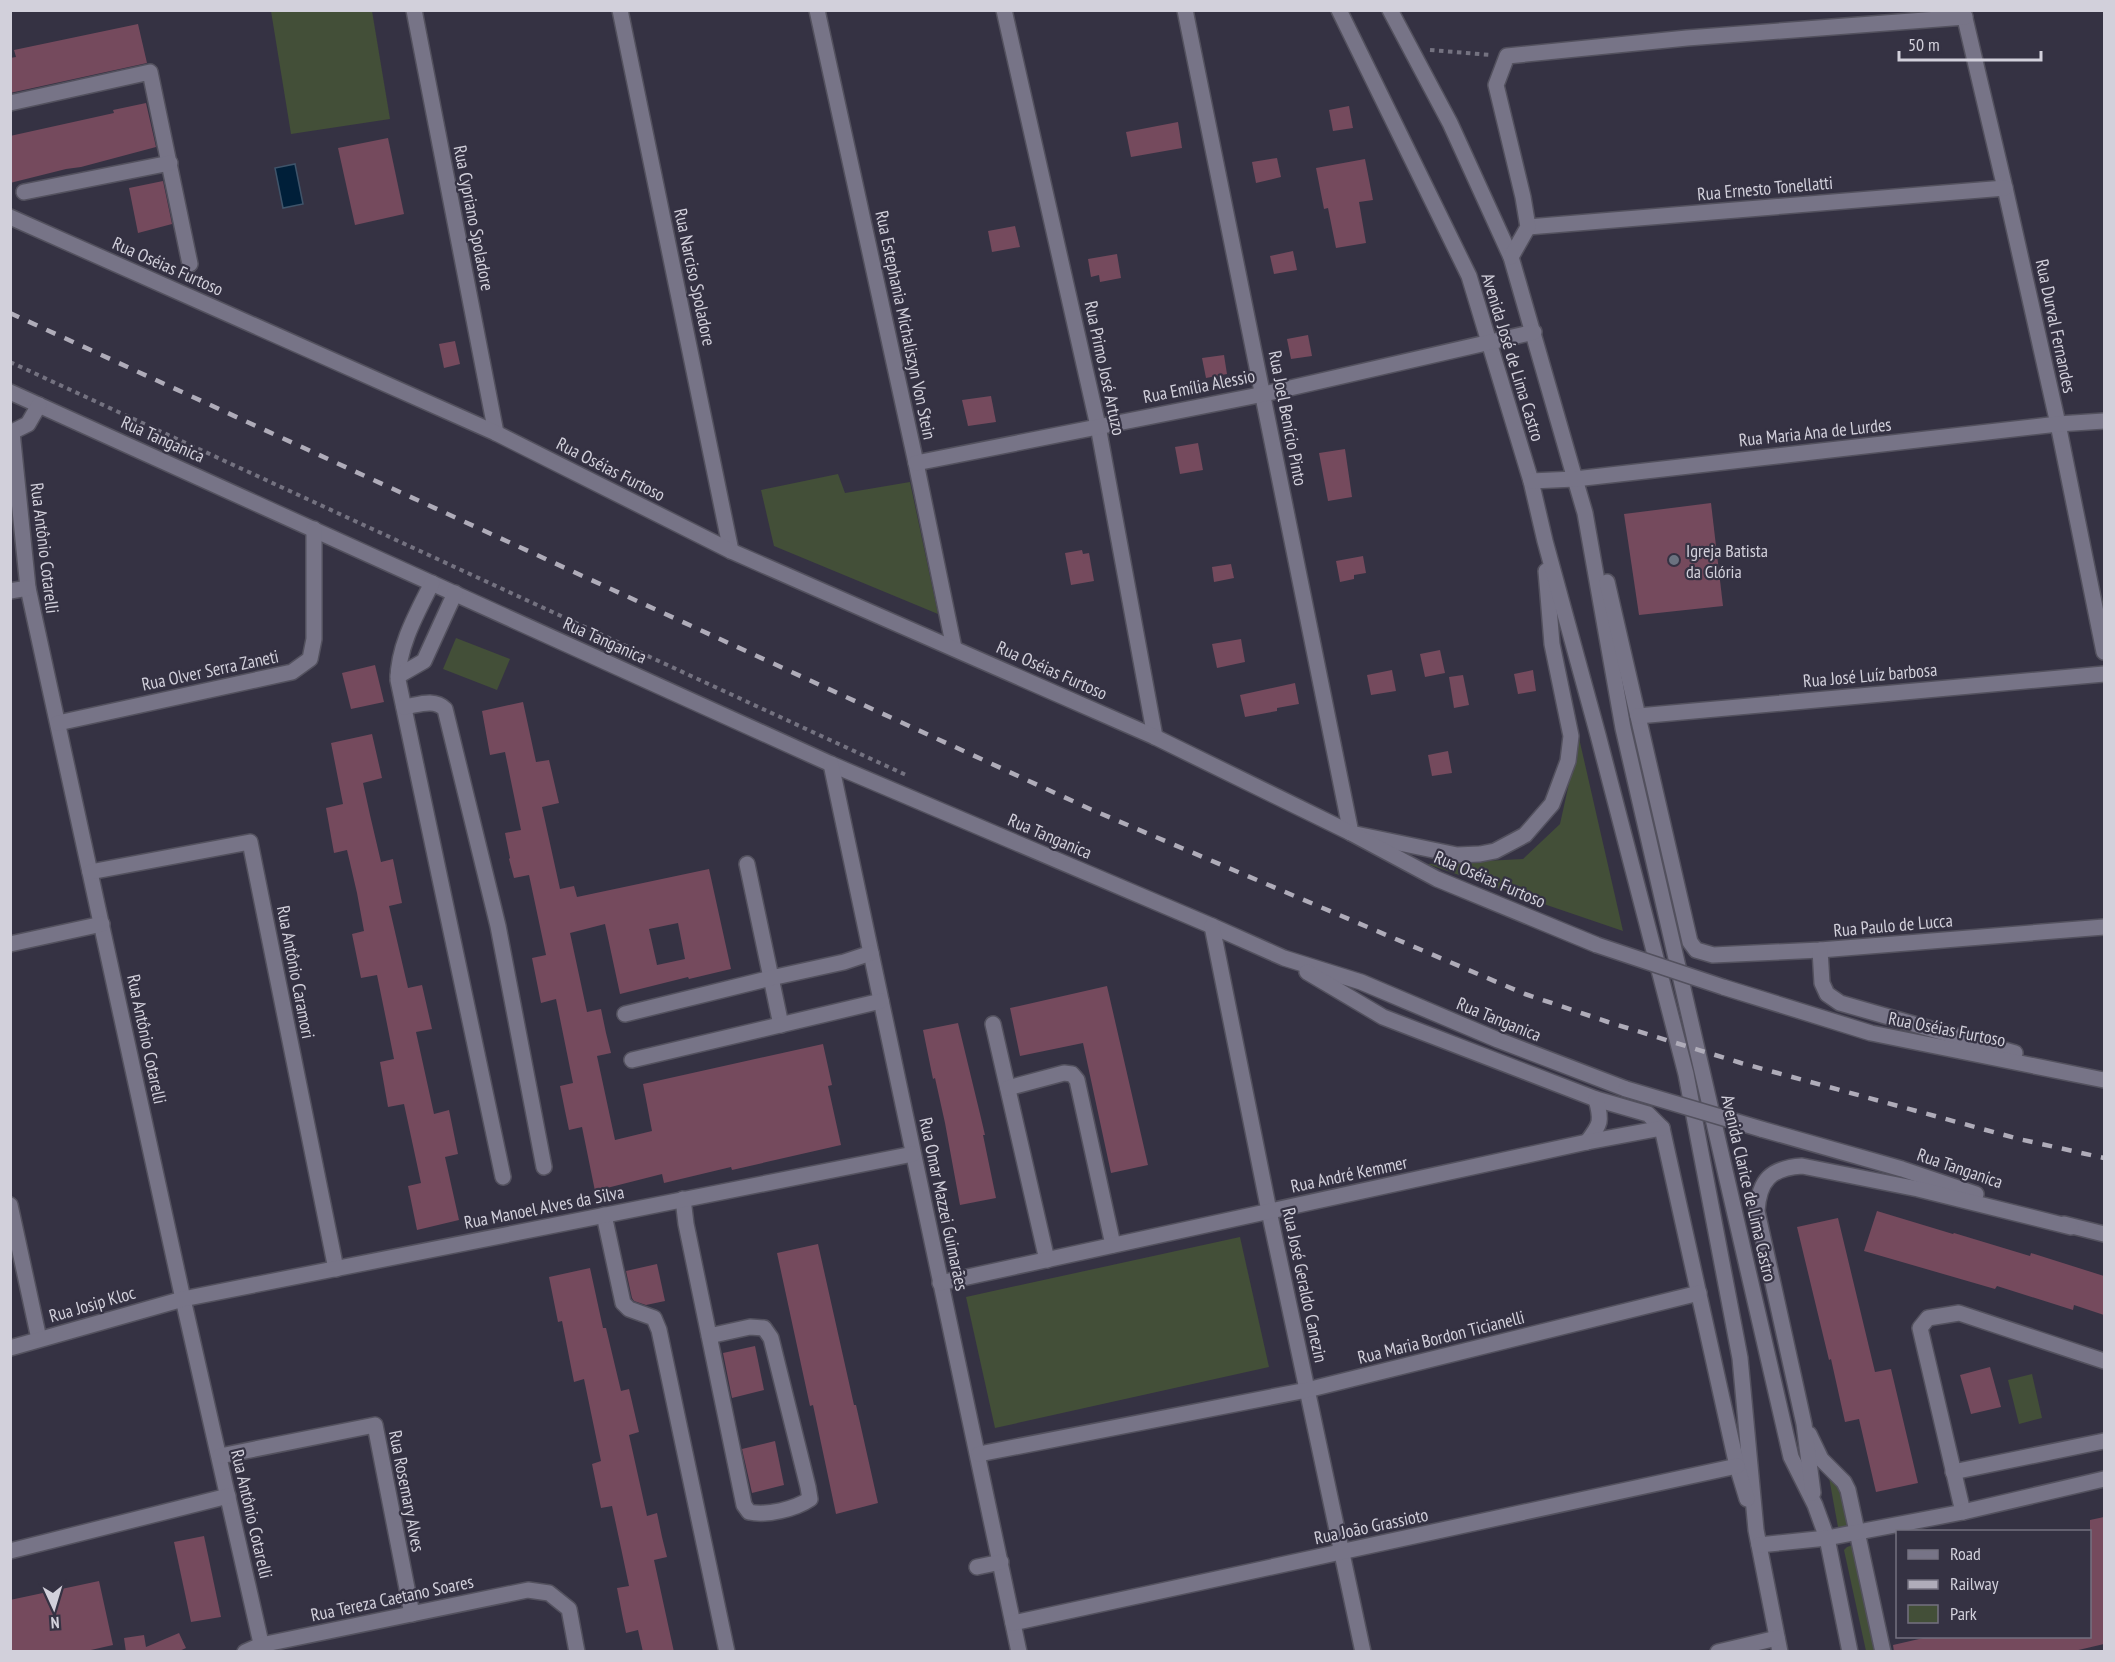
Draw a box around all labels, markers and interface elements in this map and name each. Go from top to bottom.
scale bar [1899,24,2042,62]
text: 50 m [1908,33,1940,56]
street label: Rua Cypriano Spoladore [449,143,499,293]
street label: Rua Ernesto Tonellatti [1696,171,1834,205]
street label: Rua Narciso Spoladore [669,206,721,348]
street label: Rua Estephania Michaliszyn Von Stein [870,208,942,442]
street label: Rua Oséias Furtoso [109,231,227,301]
street label: Rua Durval Fernandes [2031,257,2081,395]
street label: Avenida José de Lima Castro [1476,270,1550,444]
street label: Rua Primo José Artuzo [1080,299,1131,438]
street label: Rua Joel Benício Pinto [1264,348,1312,488]
street label: Rua Emília Alessio [1141,364,1257,408]
street label: Rua Tanganica [118,410,208,468]
street label: Rua Maria Ana de Lurdes [1738,413,1892,451]
street label: Rua Oséias Furtoso [553,432,669,506]
street label: Rua Antônio Cotarelli [26,481,64,615]
place label: Igreja Batista da Glória [1686,539,1768,583]
marker: Igreja Batista da Glória [1667,553,1681,567]
street label: Rua Tanganica [560,611,650,669]
street label: Rua Oséias Furtoso [993,635,1111,705]
street label: Rua Olver Serra Zaneti [139,644,281,696]
street label: Rua José Luíz barbosa [1802,658,1938,692]
street label: Rua Tanganica [1005,808,1095,864]
street label: Rua Oséias Furtoso [1431,845,1549,913]
street label: Rua Antônio Caramori [272,904,320,1040]
street label: Rua Paulo de Lucca [1832,908,1954,942]
street label: Rua Antônio Cotarelli [122,972,172,1106]
street label: Rua Tanganica [1453,992,1545,1046]
street label: Rua Oséias Furtoso [1886,1006,2008,1052]
street label: Avenida Clarice de Lima Castro [1716,1092,1782,1284]
street label: Rua Omar Mazzei Guimarães [914,1115,974,1293]
street label: Rua Tanganica [1914,1143,2006,1193]
street label: Rua André Kemmer [1289,1150,1410,1198]
street label: Rua Manoel Alves da Silva [462,1180,626,1234]
street label: Rua José Geraldo Canezin [1277,1206,1333,1364]
street label: Rua Josip Kloc [46,1281,138,1327]
street label: Rua Maria Bordon Ticianelli [1355,1305,1527,1369]
street label: Rua Rosemary Alves [384,1428,430,1554]
street label: Rua Antônio Cotarelli [226,1447,278,1581]
street label: Rua João Grassioto [1312,1503,1430,1549]
legend [1896,1530,2091,1638]
text: Road [1950,1542,1981,1565]
street label: Rua Tereza Caetano Soares [309,1570,475,1626]
text: Railway [1950,1572,1999,1595]
north arrow [24,1578,84,1638]
text: Park [1950,1602,1977,1625]
text: N [50,1613,60,1633]

